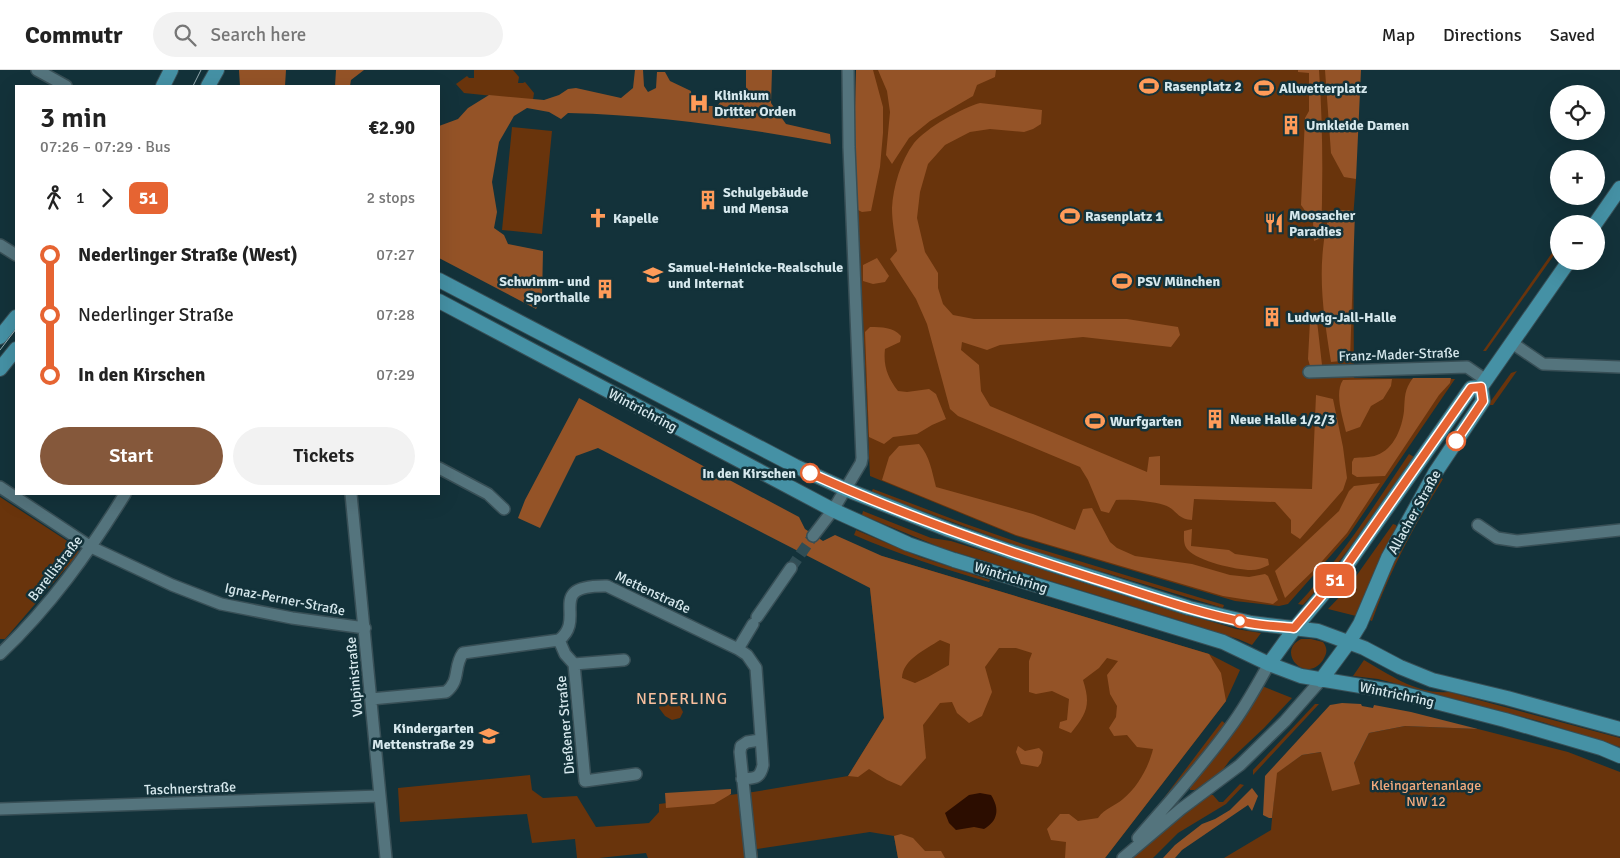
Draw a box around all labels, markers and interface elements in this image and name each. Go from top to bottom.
search box [153,12,503,57]
text: Commutr [25,20,123,50]
icon: search [171,21,199,49]
text: Search here [211,23,306,47]
text: Map [1382,24,1415,46]
text: Directions [1443,24,1522,46]
text: Saved [1550,24,1595,46]
sports icon: Rasenplatz 2 [1138,75,1160,97]
sports icon: Allwetterplatz [1253,77,1275,99]
place label: Rasenplatz 2 [1164,78,1242,95]
place label: Allwetterplatz [1279,80,1367,97]
map controls [1550,85,1605,270]
button: locate [1550,85,1605,140]
place label: Klinikum Dritter Orden [714,87,796,120]
hospital icon: Klinikum Dritter Orden [688,92,710,114]
text: 3 min [40,101,107,135]
building icon: Umkleide Damen [1280,114,1302,136]
text: €2.90 [369,116,415,140]
place label: Umkleide Damen [1306,117,1409,134]
text: 07:26 – 07:29 · Bus [40,137,171,157]
button: + [1550,150,1605,205]
icon: walk [40,184,68,212]
icon: forward [93,184,121,212]
place label: Schulgebäude und Mensa [723,184,808,217]
text: 51 [139,187,158,209]
text: 1 [76,188,85,208]
text: 2 stops [367,188,415,208]
building icon: Schulgebäude und Mensa [697,189,719,211]
sports icon: Rasenplatz 1 [1059,205,1081,227]
church icon: Kapelle [587,207,609,229]
place label: Moosacher Paradies [1289,207,1356,240]
place label: Rasenplatz 1 [1085,208,1163,225]
place label: Kapelle [613,210,659,227]
restaurant icon: Moosacher Paradies [1263,212,1285,234]
button: − [1550,215,1605,270]
text: Nederlinger Straße (West) [78,243,298,267]
text: 07:27 [376,245,415,265]
place label: Samuel-Heinicke-Realschule und Internat [668,259,843,292]
school or university icon: Samuel-Heinicke-Realschule und Internat [642,264,664,286]
sports icon: PSV München [1111,270,1133,292]
place label: Schwimm- und Sporthalle [499,273,590,306]
place label: PSV München [1137,273,1220,290]
building icon: Schwimm- und Sporthalle [594,278,616,300]
text: Nederlinger Straße [78,303,234,327]
text: 07:28 [376,305,415,325]
building icon: Ludwig-Jall-Halle [1261,306,1283,328]
place label: Ludwig-Jall-Halle [1287,309,1396,326]
street label: Franz-Mader-Straße [1338,344,1460,365]
text: In den Kirschen [78,363,205,387]
text: 07:29 [376,365,415,385]
street label: Wintrichring [605,385,680,436]
building icon: Neue Halle 1/2/3 [1204,408,1226,430]
sports icon: Wurfgarten [1084,410,1106,432]
place label: Neue Halle 1/2/3 [1230,411,1335,428]
place label: Wurfgarten [1110,413,1182,430]
button: Start [40,427,223,485]
button: Tickets [233,427,415,485]
unlabelled marker [1446,431,1466,451]
marker: In den Kirschen [800,463,820,483]
place label: In den Kirschen [702,465,796,482]
street label: Allacher Straße [1384,467,1445,557]
street label: Barellistraße [25,532,86,604]
street label: Wintrichring [972,558,1050,597]
line badge: 51 [1312,564,1358,596]
street label: Mettenstraße [612,568,693,617]
text: 51 [1325,569,1345,591]
street label: Ignaz-Perner-Straße [223,579,347,619]
unlabelled marker [1233,614,1247,628]
street label: Volpinistraße [343,636,366,718]
street label: Dießener Straße [553,675,578,775]
street label: Wintrichring [1358,678,1436,711]
district label: NEDERLING [636,689,728,709]
place label: Kindergarten Mettenstraße 29 [372,720,474,753]
school or university icon: Kindergarten Mettenstraße 29 [478,725,500,747]
park label: Kleingartenanlage NW 12 [1371,777,1481,810]
street label: Taschnerstraße [144,778,236,799]

